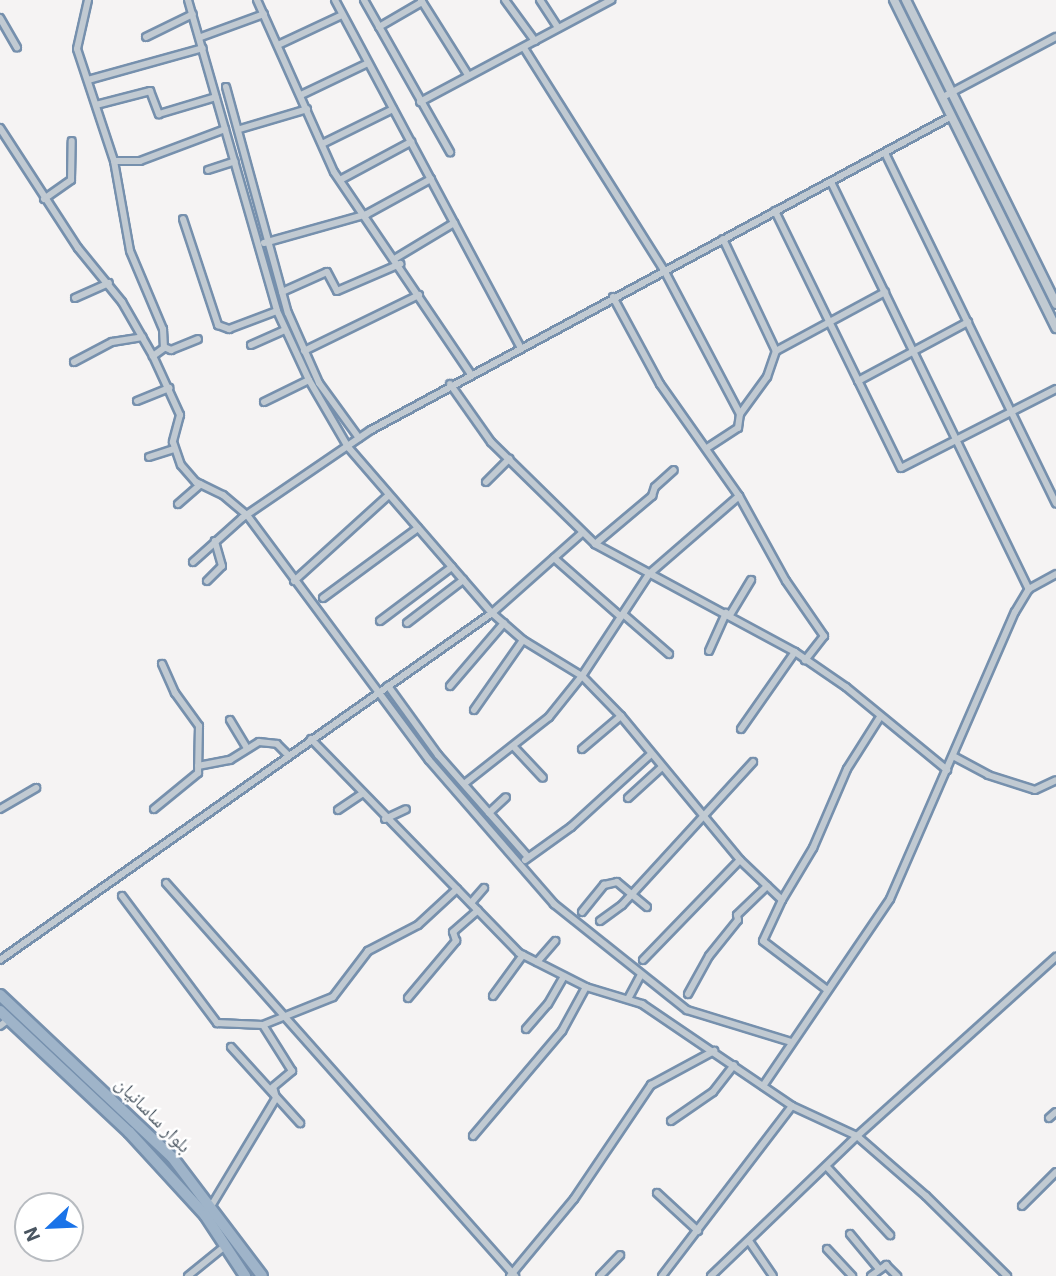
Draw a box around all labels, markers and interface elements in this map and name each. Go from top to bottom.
street label: بلوار ساسانیان [110,1072,196,1158]
north arrow [14,1192,84,1262]
text: N [18,1223,45,1245]

